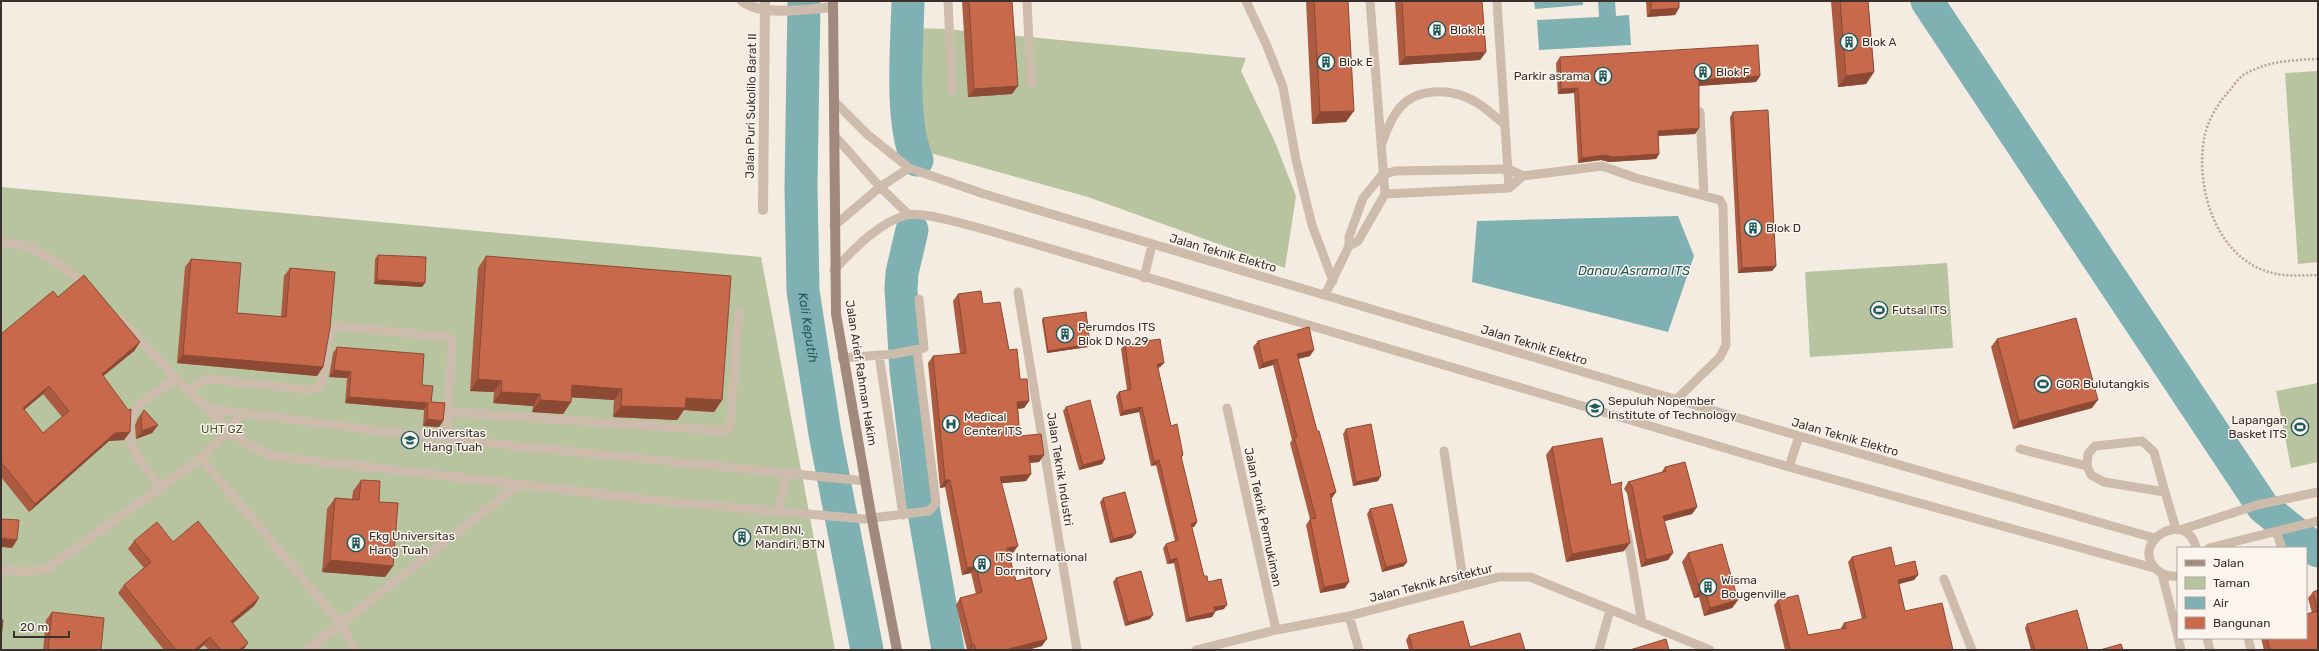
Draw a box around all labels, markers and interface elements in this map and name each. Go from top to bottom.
building icon: Blok H [1427,20,1447,40]
place label: Blok H [1450,23,1485,37]
building icon: Blok A [1839,32,1859,52]
street label: Jalan Puri Sukolilo Barat II [743,33,759,179]
place label: Blok A [1862,35,1897,49]
building icon: Blok E [1316,52,1336,72]
place label: Blok E [1339,55,1373,69]
building icon: Blok F [1693,62,1713,82]
place label: Blok F [1716,65,1750,79]
building icon: Parkir asrama [1593,66,1613,86]
place label: Parkir asrama [1514,69,1590,83]
building icon: Blok D [1743,218,1763,238]
place label: Blok D [1766,221,1801,235]
street label: Jalan Teknik Elektro [1168,231,1278,275]
water label: Danau Asrama ITS [1578,263,1690,278]
water label: Kali Keputih [795,291,821,364]
street label: Jalan Arief Rahman Hakim [843,299,879,447]
sports icon: Futsal ITS [1869,300,1889,320]
place label: Futsal ITS [1892,303,1947,317]
place label: Perumdos ITS Blok D No.29 [1078,320,1156,348]
street label: Jalan Teknik Elektro [1479,322,1589,368]
building icon: Perumdos ITS Blok D No.29 [1055,324,1075,344]
sports icon: GOR Bulutangkis [2033,374,2053,394]
place label: GOR Bulutangkis [2056,377,2149,391]
place label: Sepuluh Nopember Institute of Technology [1608,394,1737,422]
school or university icon: Sepuluh Nopember Institute of Technology [1585,398,1605,418]
place label: Medical Center ITS [964,410,1022,438]
street label: Jalan Teknik Industri [1044,411,1076,527]
place label: Lapangan Basket ITS [2228,413,2287,441]
hospital icon: Medical Center ITS [941,414,961,434]
street label: Jalan Teknik Elektro [1790,415,1900,459]
sports icon: Lapangan Basket ITS [2290,417,2310,437]
park label: UHT GZ [201,422,243,436]
place label: Universitas Hang Tuah [423,426,486,454]
school or university icon: Universitas Hang Tuah [400,430,420,450]
street label: Jalan Teknik Permukiman [1241,446,1285,588]
place label: ATM BNI, Mandiri, BTN [755,523,825,551]
building icon: ATM BNI, Mandiri, BTN [732,527,752,547]
place label: Fkg Universitas Hang Tuah [369,529,455,557]
building icon: Fkg Universitas Hang Tuah [346,533,366,553]
legend [2177,547,2307,639]
place label: ITS International Dormitory [995,550,1087,578]
building icon: ITS International Dormitory [972,554,992,574]
text: Jalan [2213,556,2244,570]
street label: Jalan Teknik Arsitektur [1368,561,1495,605]
place label: Wisma Bougenville [1721,573,1786,601]
text: Taman [2213,576,2250,590]
building icon: Wisma Bougenville [1698,577,1718,597]
text: Air [2213,596,2229,610]
scale bar [14,613,69,639]
text: Bangunan [2213,616,2270,630]
text: 20 m [20,620,48,634]

